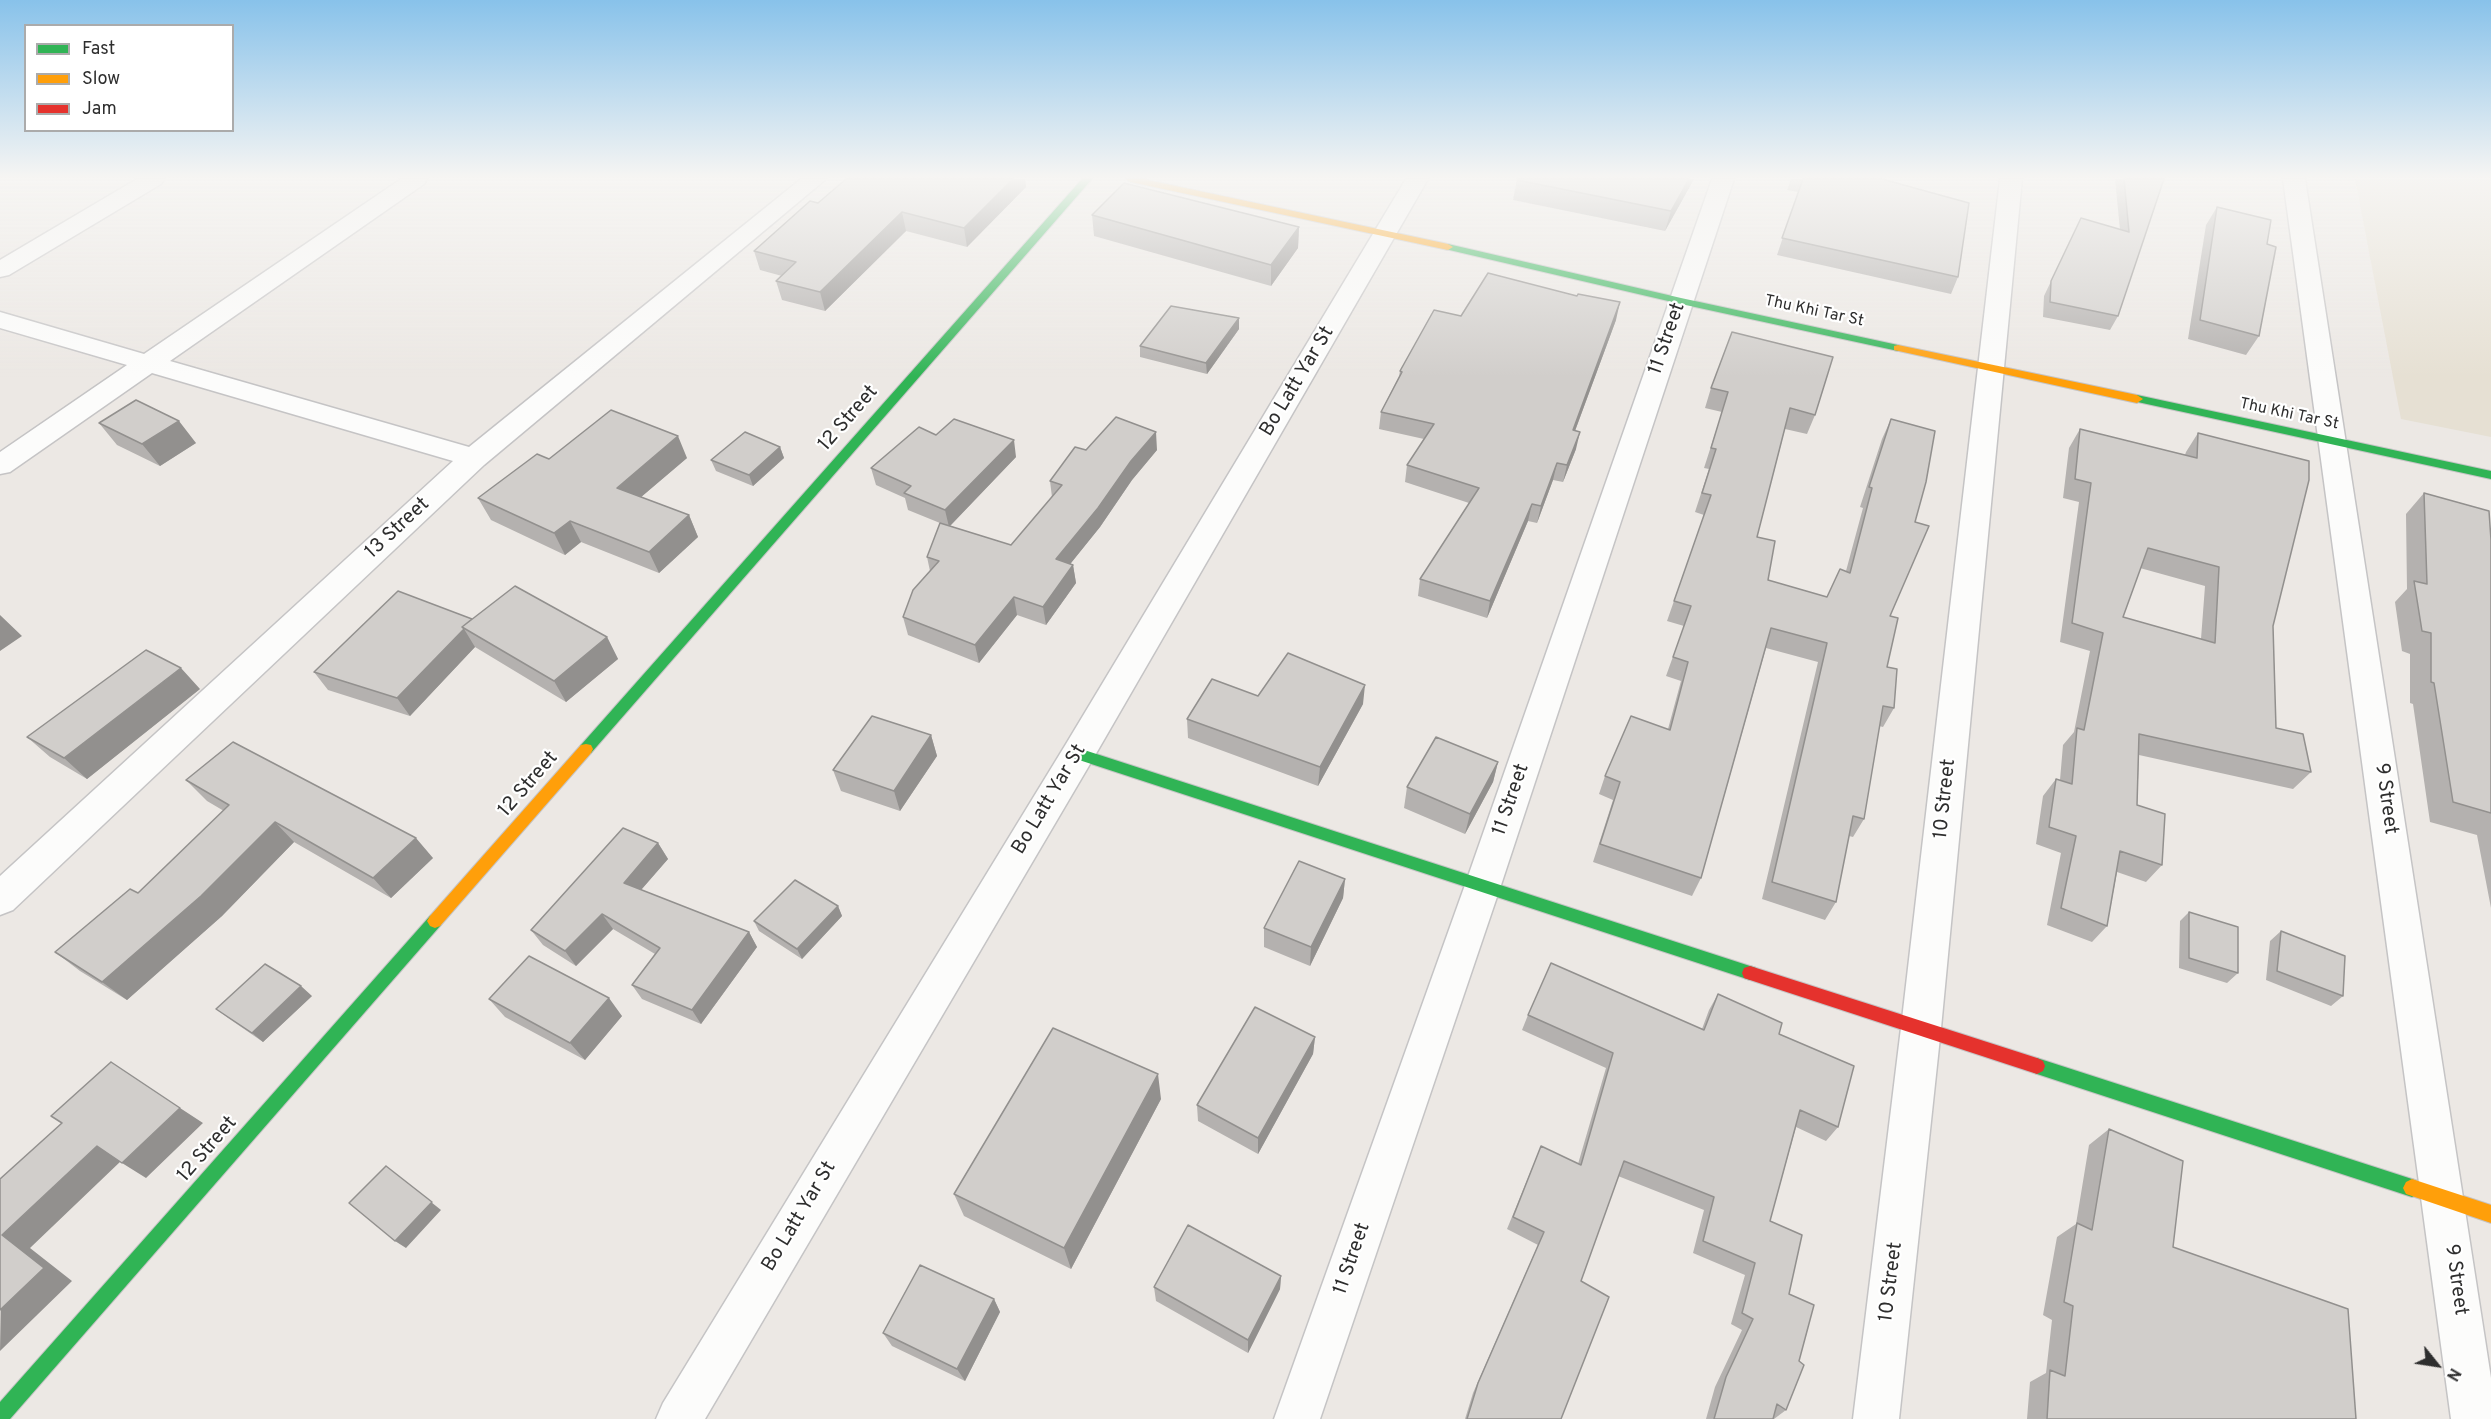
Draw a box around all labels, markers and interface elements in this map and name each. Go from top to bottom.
legend [24,24,234,132]
text: Fast [82,38,115,61]
text: Slow [82,68,120,91]
text: Jam [82,98,117,121]
street label: Thu Khi Tar St [1763,292,1865,332]
street label: 11 Street [1644,300,1692,378]
street label: Bo Latt Yar St [1256,323,1340,441]
street label: 12 Street [814,381,884,457]
street label: Thu Khi Tar St [2238,395,2340,435]
street label: 13 Street [361,493,435,565]
street label: Bo Latt Yar St [1008,741,1092,859]
street label: 12 Street [494,747,564,823]
street label: 10 Street [1930,758,1962,840]
street label: 11 Street [1488,761,1536,839]
street label: 9 Street [2368,762,2402,836]
street label: 12 Street [173,1112,243,1188]
street label: Bo Latt Yar St [758,1158,842,1276]
street label: 11 Street [1329,1220,1377,1298]
street label: 10 Street [1875,1241,1909,1323]
street label: 9 Street [2438,1243,2472,1317]
north arrow [2407,1335,2467,1395]
text: N [2441,1364,2464,1384]

